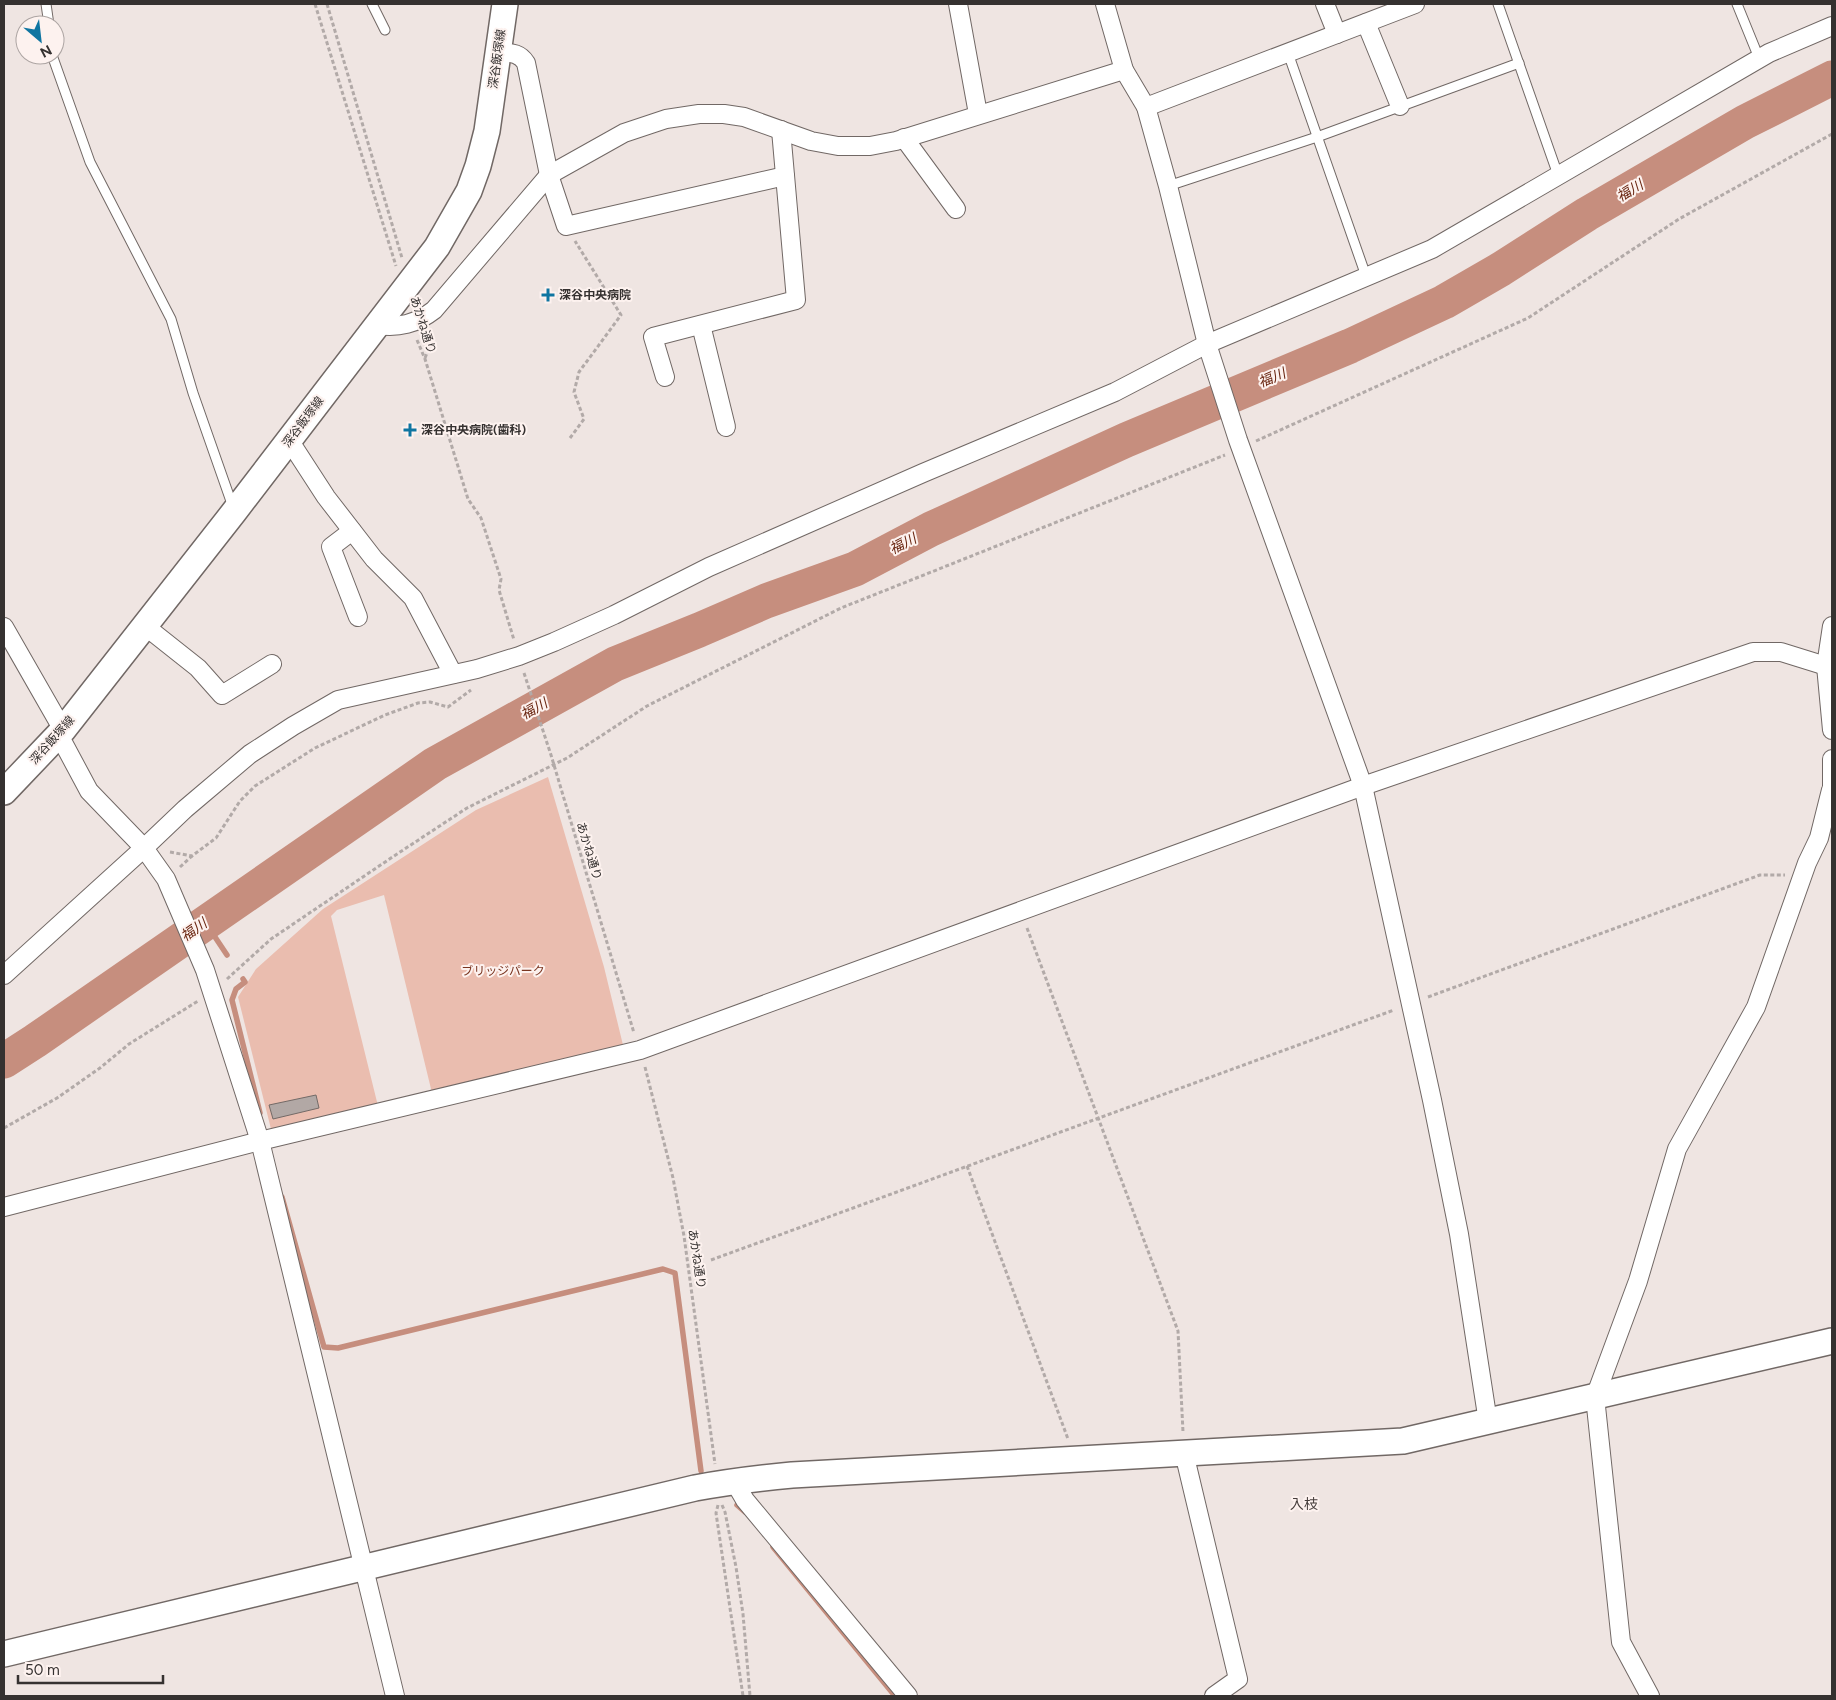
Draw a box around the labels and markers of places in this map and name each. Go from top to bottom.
marker: 深谷中央病院 [541,288,555,302]
place label: 深谷中央病院 [559,288,631,302]
marker: 深谷中央病院(歯科) [403,423,417,437]
place label: 深谷中央病院(歯科) [421,423,527,437]

